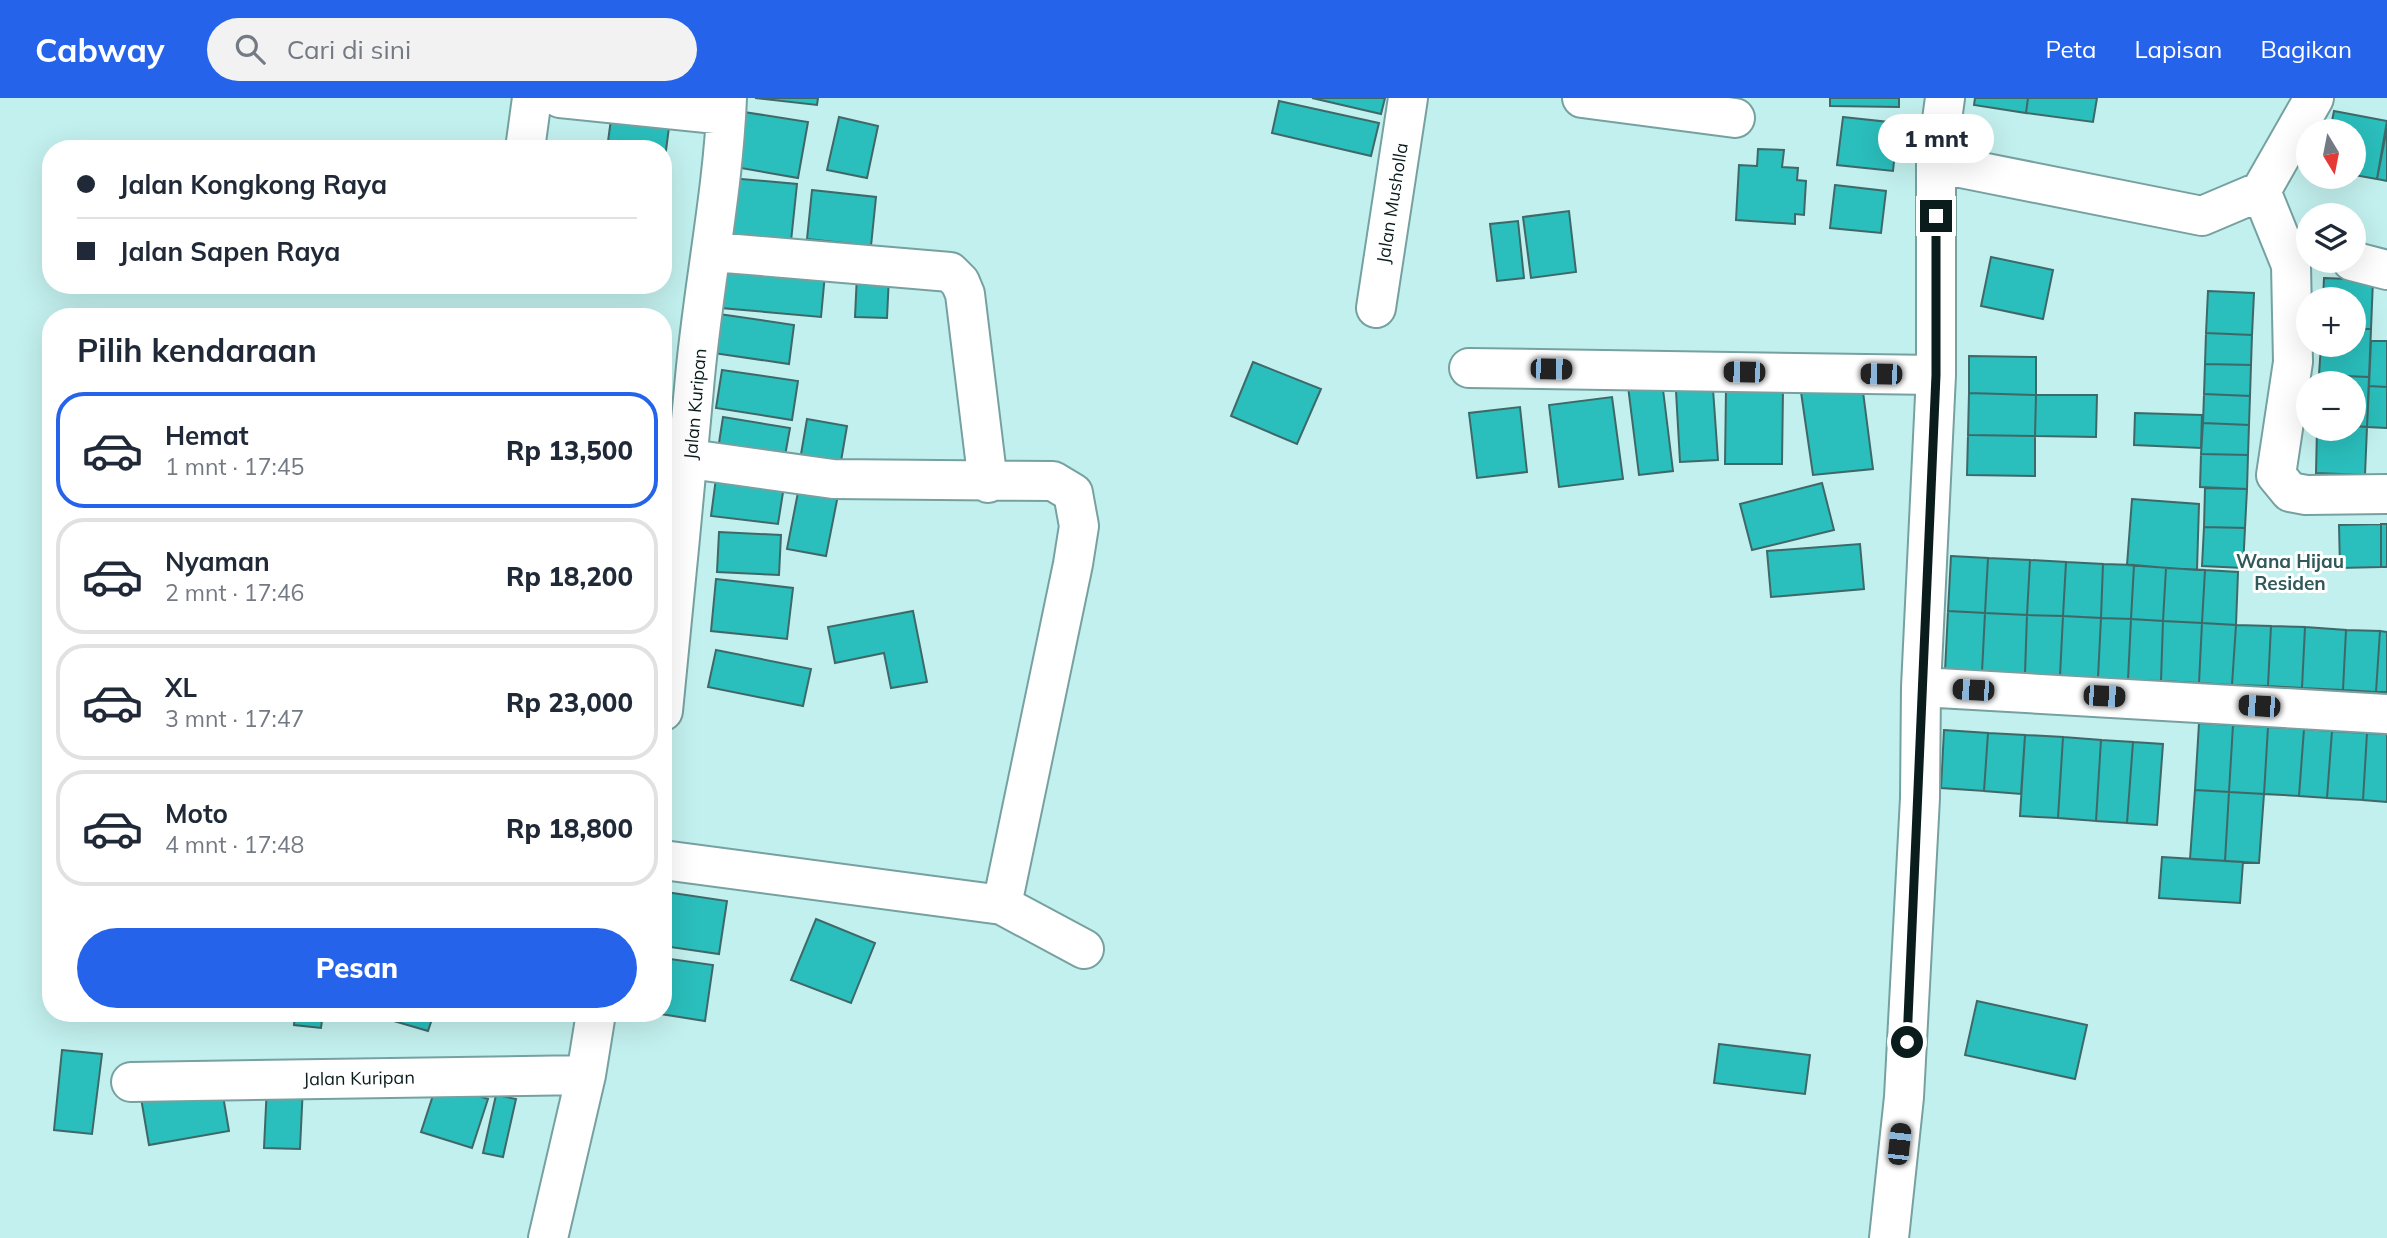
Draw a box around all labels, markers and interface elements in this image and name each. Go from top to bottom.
search box [207,18,697,81]
text: Cabway [35,29,165,70]
icon: search [231,30,269,68]
text: Cari di sini [287,33,411,66]
text: Peta [2045,34,2096,64]
text: Lapisan [2134,34,2222,64]
text: Bagikan [2260,34,2352,64]
callout: 1 mnt [1878,115,1994,164]
north arrow [2296,119,2366,189]
map controls [2296,119,2366,441]
text: 1 mnt [1904,124,1968,153]
street label: Jalan Musholla [1371,141,1413,265]
text: Jalan Kongkong Raya [119,168,387,201]
route end [1920,200,1952,232]
button: layers [2296,203,2366,273]
text: Jalan Sapen Raya [119,235,340,268]
button: + [2296,287,2366,357]
text: Pilih kendaraan [77,330,317,370]
street label: Jalan Kuripan [679,347,711,461]
car [1530,358,1573,380]
car [1723,361,1766,383]
car [1860,363,1903,385]
button: − [2296,371,2366,441]
icon: car [81,419,144,482]
text: Hemat [165,419,249,452]
text: Rp 13,500 [506,434,633,467]
text: 1 mnt · 17:45 [165,452,304,481]
icon: car [81,545,144,608]
text: Nyaman [165,545,270,578]
district label: Wana Hijau Residen [2236,549,2344,595]
text: Rp 18,200 [506,560,633,593]
text: 2 mnt · 17:46 [165,578,304,607]
icon: car [81,671,144,734]
text: XL [165,671,197,704]
car [1952,678,1995,702]
car [2083,684,2126,708]
text: Rp 23,000 [506,686,633,719]
car [2238,694,2281,718]
text: 3 mnt · 17:47 [165,704,304,733]
icon: car [81,797,144,860]
text: Moto [165,797,228,830]
text: Rp 18,800 [506,812,633,845]
text: 4 mnt · 17:48 [165,830,304,859]
button: Pesan [77,928,637,1008]
route start [1891,1026,1923,1058]
street label: Jalan Kuripan [303,1066,415,1090]
car [1887,1122,1912,1166]

